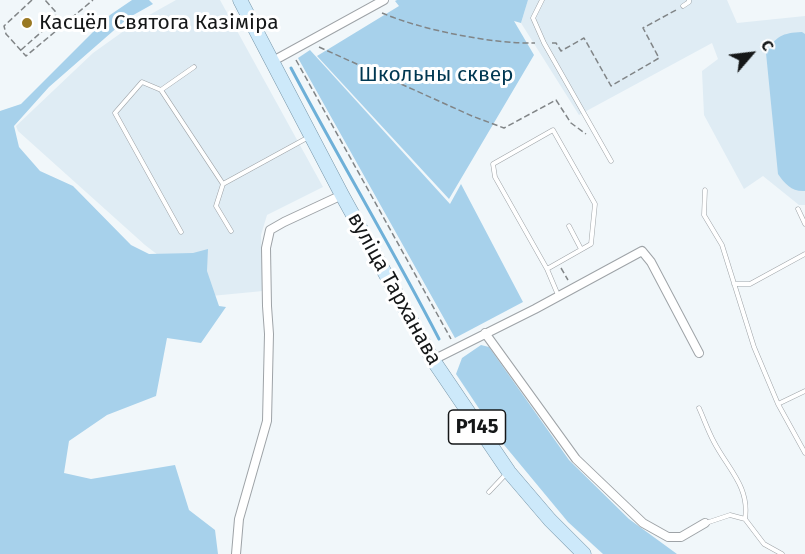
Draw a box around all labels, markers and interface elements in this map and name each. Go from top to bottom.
place label: Касцёл Святога Казіміра [39,10,279,36]
marker: Касцёл Святога Казіміра [20,16,34,30]
north arrow [721,24,781,84]
text: С [757,37,778,54]
park label: Школьны сквер [358,62,514,88]
street label: вуліца Тарханава [342,208,446,370]
road number: Р145 [448,410,506,444]

